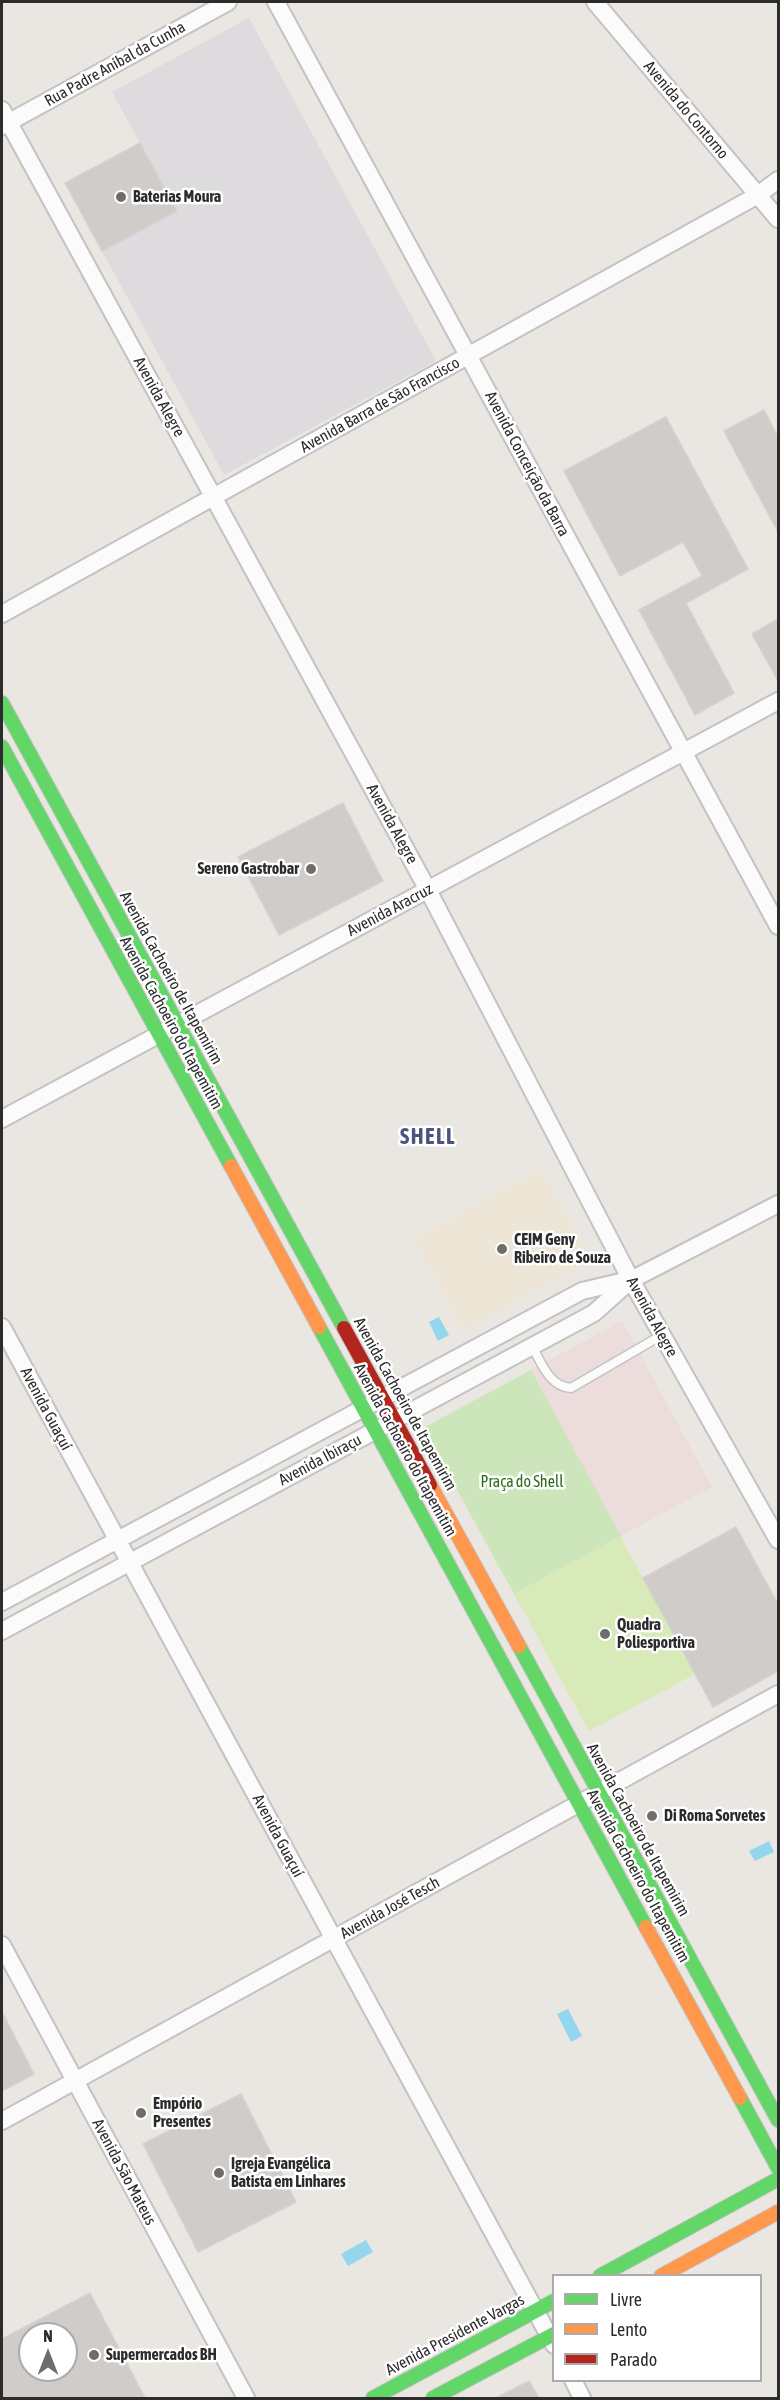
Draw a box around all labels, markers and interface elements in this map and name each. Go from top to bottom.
street label: Rua Padre Aníbal da Cunha [41,17,189,111]
street label: Avenida do Contorno [639,57,733,163]
place label: Baterias Moura [133,187,221,207]
marker: Baterias Moura [114,190,128,204]
street label: Avenida Barra de São Francisco [297,353,463,457]
street label: Avenida Alegre [129,354,189,440]
street label: Avenida Conceição da Barra [481,388,573,540]
street label: Avenida Alegre [362,781,422,867]
place label: Sereno Gastrobar [197,859,299,879]
marker: Sereno Gastrobar [304,862,318,876]
street label: Avenida Aracruz [344,879,436,941]
street label: Avenida Cachoeiro de Itapemirim [115,888,227,1068]
street label: Avenida Cachoeiro do Itapemitim [115,933,227,1113]
district label: SHELL [400,1124,456,1150]
place label: CEIM Geny Ribeiro de Souza [514,1230,611,1268]
marker: CEIM Geny Ribeiro de Souza [495,1242,509,1256]
street label: Avenida Alegre [622,1274,682,1360]
street label: Avenida Cachoeiro de Itapemirim [349,1314,461,1494]
street label: Avenida Cachoeiro do Itapemitim [349,1360,461,1540]
street label: Avenida Guaçuí [16,1364,76,1454]
street label: Avenida Ibiraçu [275,1430,365,1490]
park label: Praça do Shell [481,1472,563,1492]
place label: Quadra Poliesportiva [617,1615,695,1653]
marker: Quadra Poliesportiva [598,1627,612,1641]
street label: Avenida Cachoeiro de Itapemirim [582,1740,694,1920]
street label: Avenida Cachoeiro do Itapemitim [582,1786,694,1966]
street label: Avenida Guaçuí [248,1791,308,1881]
place label: Di Roma Sorvetes [664,1806,766,1826]
marker: Di Roma Sorvetes [645,1809,659,1823]
street label: Avenida José Tesch [337,1873,443,1943]
place label: Empório Presentes [153,2094,211,2132]
marker: Empório Presentes [134,2106,148,2120]
street label: Avenida São Mateus [88,2116,160,2228]
place label: Igreja Evangélica Batista em Linhares [231,2154,346,2192]
marker: Igreja Evangélica Batista em Linhares [212,2166,226,2180]
legend [552,2274,762,2382]
text: Livre [610,2289,642,2310]
street label: Avenida Presidente Vargas [382,2290,528,2380]
text: Lento [610,2319,647,2340]
north arrow [18,2322,78,2382]
text: N [43,2327,53,2345]
place label: Supermercados BH [106,2345,217,2365]
marker: Supermercados BH [87,2348,101,2362]
text: Parado [610,2349,657,2370]

